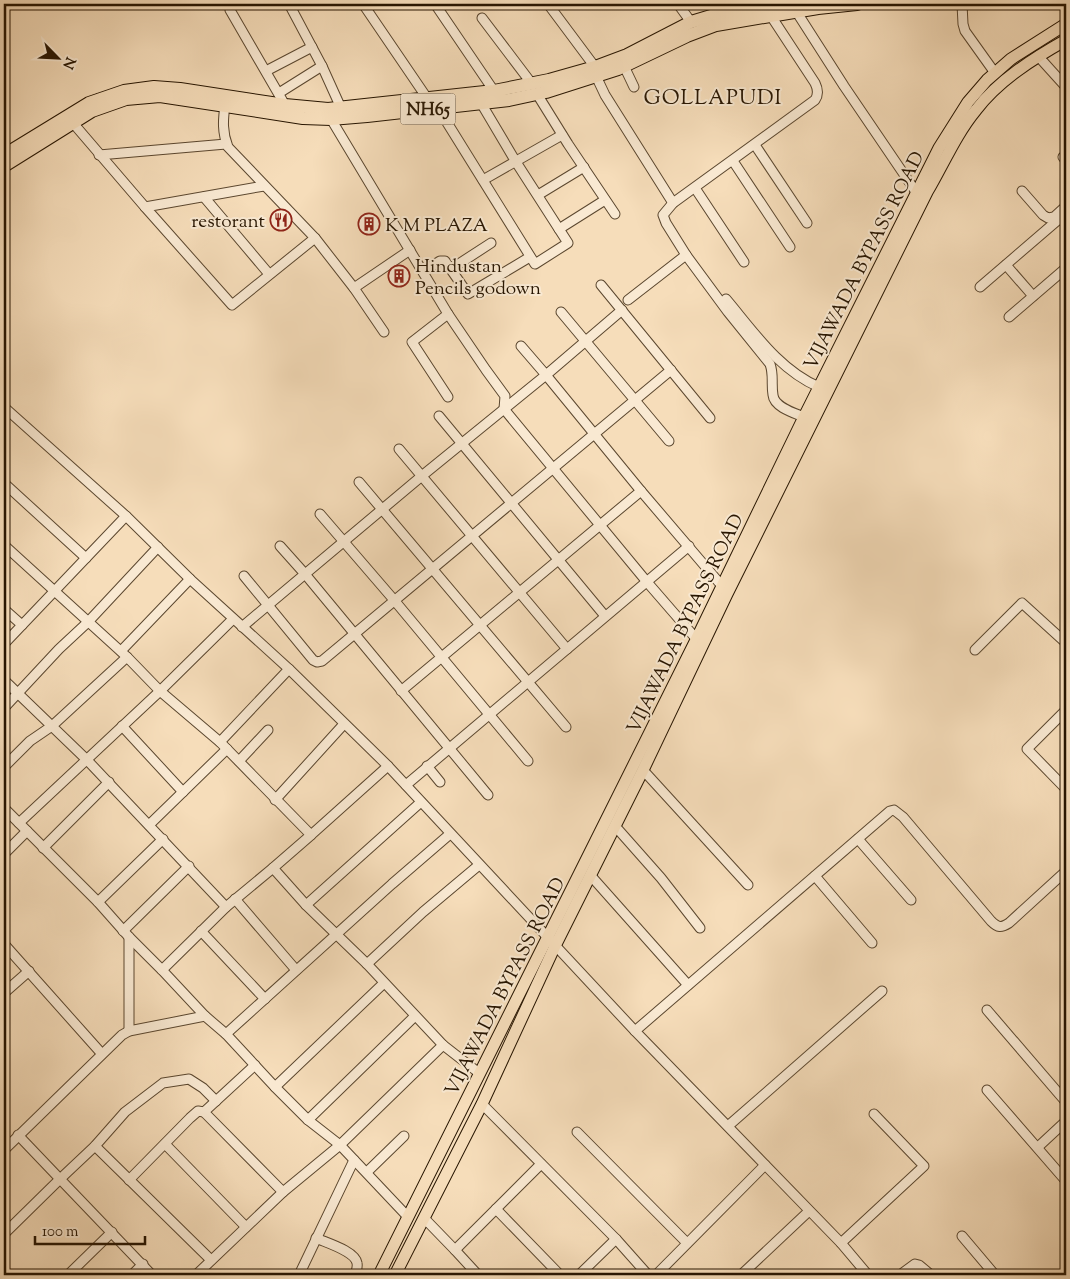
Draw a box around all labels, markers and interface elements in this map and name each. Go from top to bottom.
north arrow [32,32,82,82]
text: N [57,53,79,72]
district label: GOLLAPUDI [644,84,782,114]
road number: NH65 [400,94,456,125]
street label: VIJAWADA BYPASS ROAD [798,147,932,375]
restaurant icon: restorant [269,208,293,232]
place label: restorant [191,209,265,236]
building icon: K M PLAZA [357,212,381,236]
place label: K M PLAZA [385,213,489,240]
place label: Hindustan Pencils godown [415,254,541,303]
building icon: Hindustan Pencils godown [387,264,411,288]
street label: VIJAWADA BYPASS ROAD [621,509,751,739]
street label: VIJAWADA BYPASS ROAD [439,873,573,1101]
scale bar [35,1214,145,1246]
text: 100 m [42,1222,79,1243]

